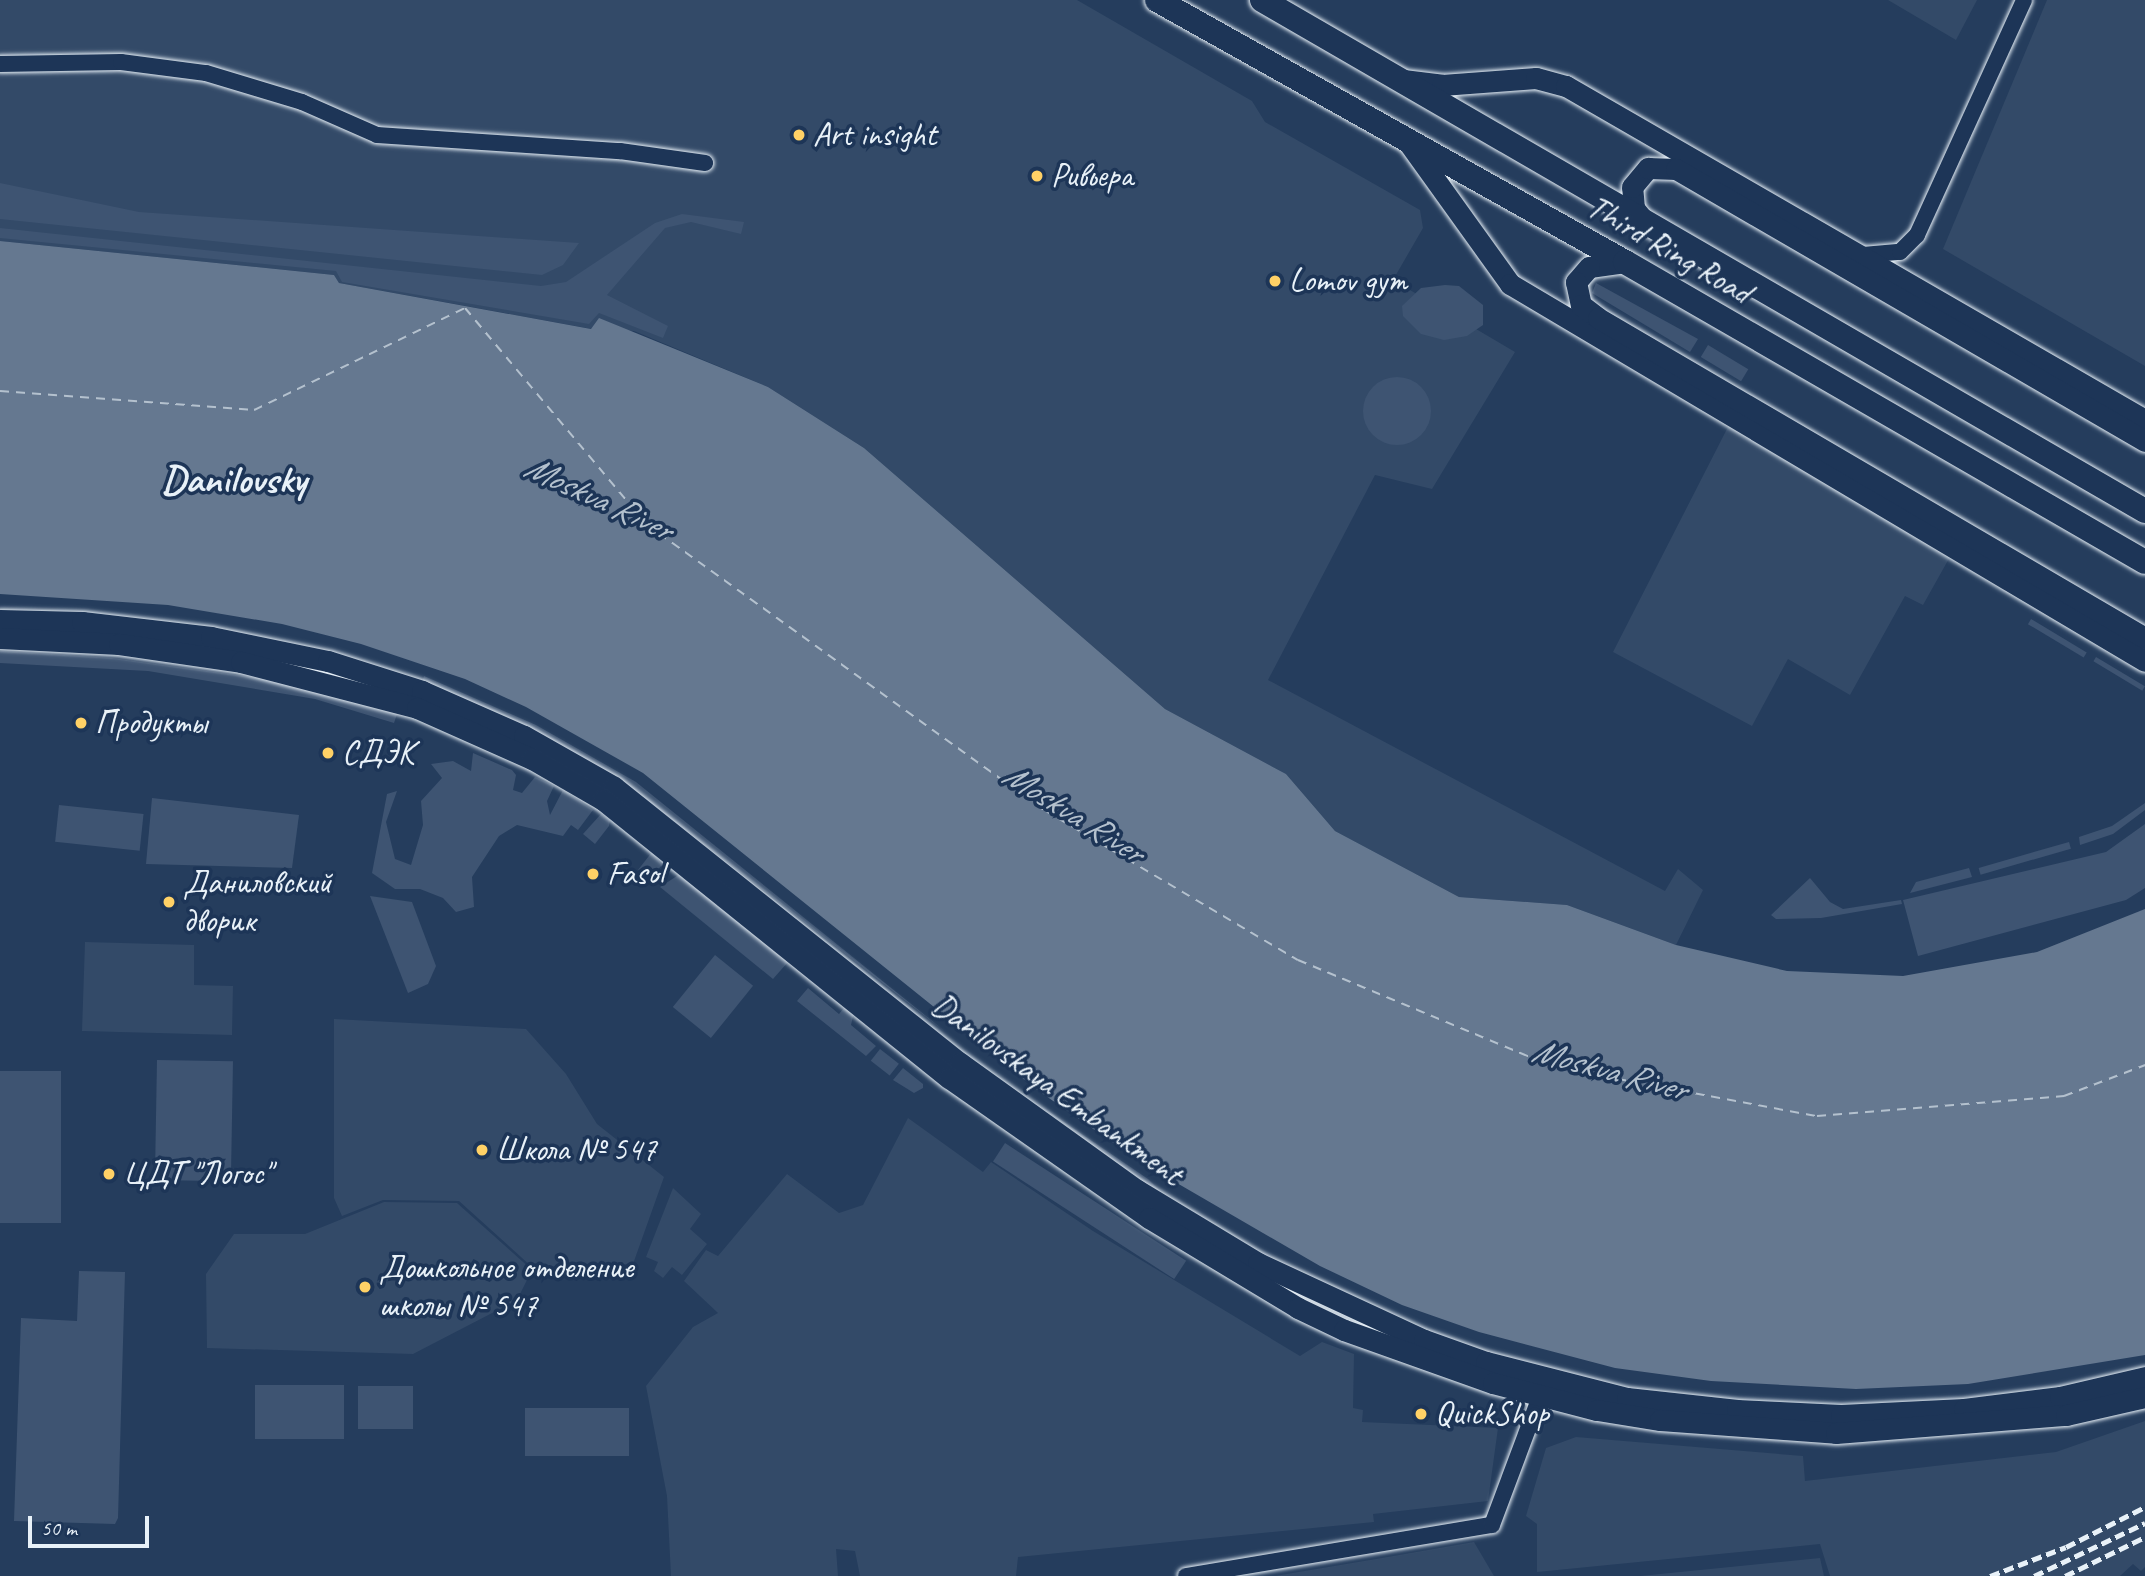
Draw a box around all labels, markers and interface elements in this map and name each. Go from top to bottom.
place label: Art insight [813,115,936,155]
marker: Art insight [791,127,807,143]
place label: Ривьера [1051,156,1133,196]
marker: Ривьера [1029,168,1045,184]
street label: Third Ring Road [1580,187,1758,313]
place label: Lomov gym [1289,261,1405,301]
marker: Lomov gym [1267,273,1283,289]
water label: Moskva River [518,446,678,550]
district label: Danilovsky [162,455,306,503]
place label: Продукты [95,703,207,743]
marker: Продукты [73,715,89,731]
place label: СДЭК [342,733,414,773]
marker: СДЭК [320,745,336,761]
water label: Moskva River [995,753,1151,873]
place label: Fasol [607,854,664,894]
place label: Даниловский дворик [183,863,331,941]
marker: Fasol [585,866,601,882]
marker: Даниловский дворик [161,894,177,910]
street label: Danilovskaya Embankment [924,985,1190,1195]
water label: Moskva River [1527,1029,1691,1111]
place label: Школа № 547 [496,1130,657,1170]
marker: Школа № 547 [474,1142,490,1158]
place label: ЦДТ "Логос" [123,1154,271,1194]
marker: ЦДТ "Логос" [101,1166,117,1182]
place label: Дошкольное отделение школы № 547 [379,1248,629,1326]
marker: Дошкольное отделение школы № 547 [357,1279,373,1295]
place label: QuickShop [1435,1394,1549,1434]
marker: QuickShop [1413,1406,1429,1422]
scale bar [32,1502,152,1546]
text: 50 m [41,1515,77,1541]

